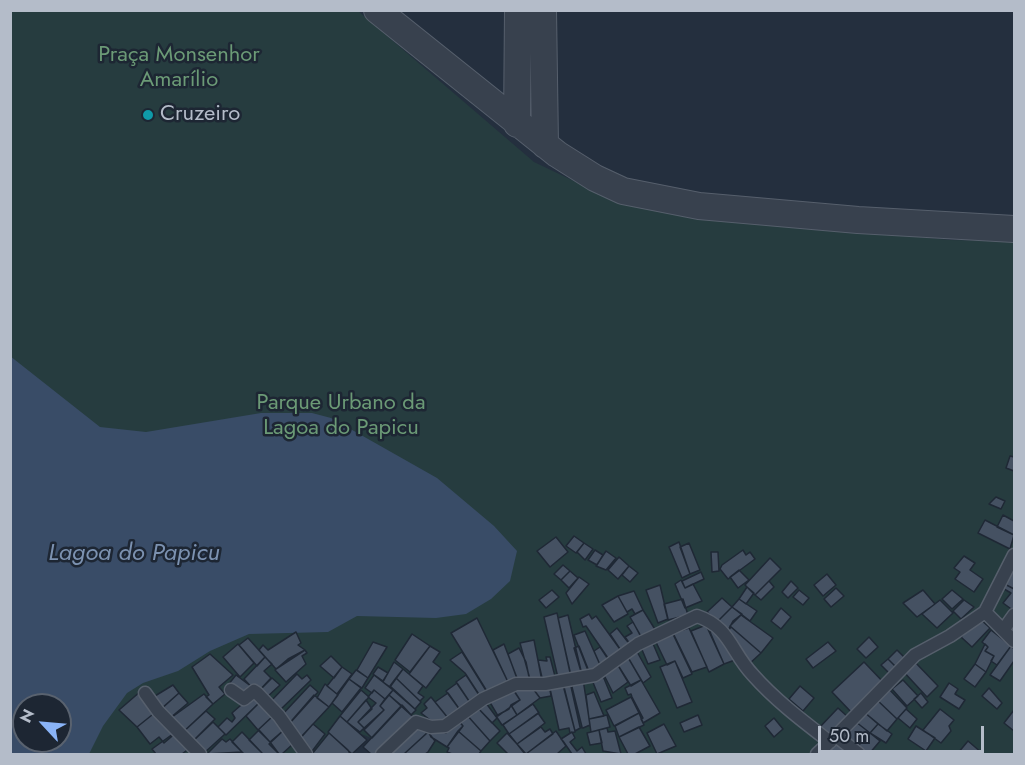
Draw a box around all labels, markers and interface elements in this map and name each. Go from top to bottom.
park label: Praça Monsenhor Amarílio [98,43,260,94]
place label: Cruzeiro [160,102,240,128]
marker: Cruzeiro [141,108,155,122]
park label: Parque Urbano da Lagoa do Papicu [257,391,425,442]
water label: Lagoa do Papicu [48,540,220,568]
north arrow [12,693,72,753]
text: N [14,705,40,727]
scale bar [821,714,988,752]
text: 50 m [829,723,869,749]

